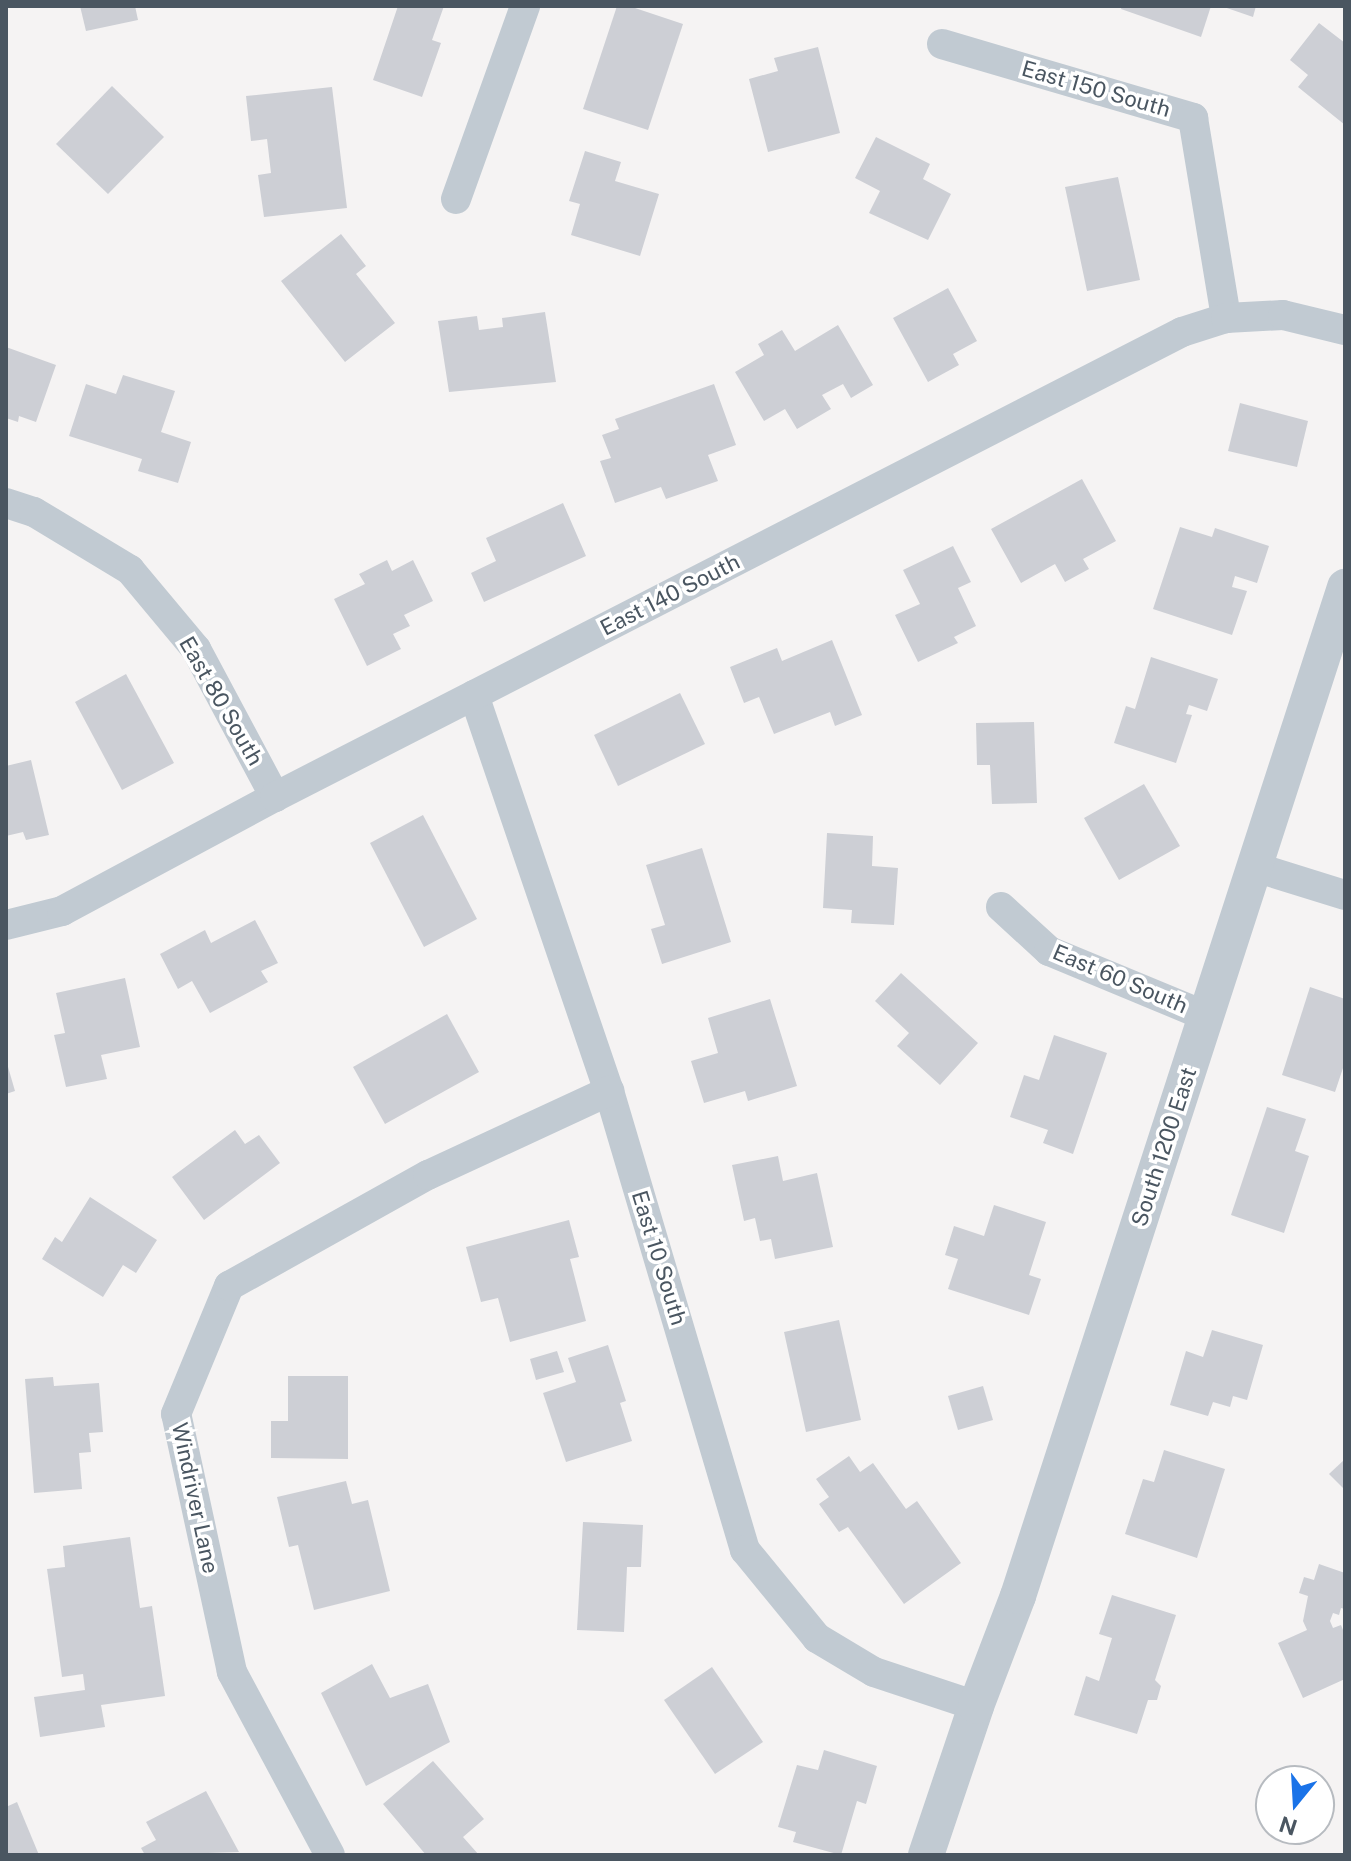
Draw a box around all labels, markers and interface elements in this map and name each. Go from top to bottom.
street label: East 150 South [1019,55,1173,123]
street label: East 140 South [596,548,744,642]
street label: East 80 South [173,632,269,770]
street label: East 60 South [1049,939,1191,1019]
street label: South 1200 East [1126,1064,1202,1230]
street label: East 10 South [626,1188,692,1328]
street label: Windriver Lane [166,1420,224,1576]
north arrow [1255,1765,1335,1845]
text: N [1276,1811,1300,1841]

